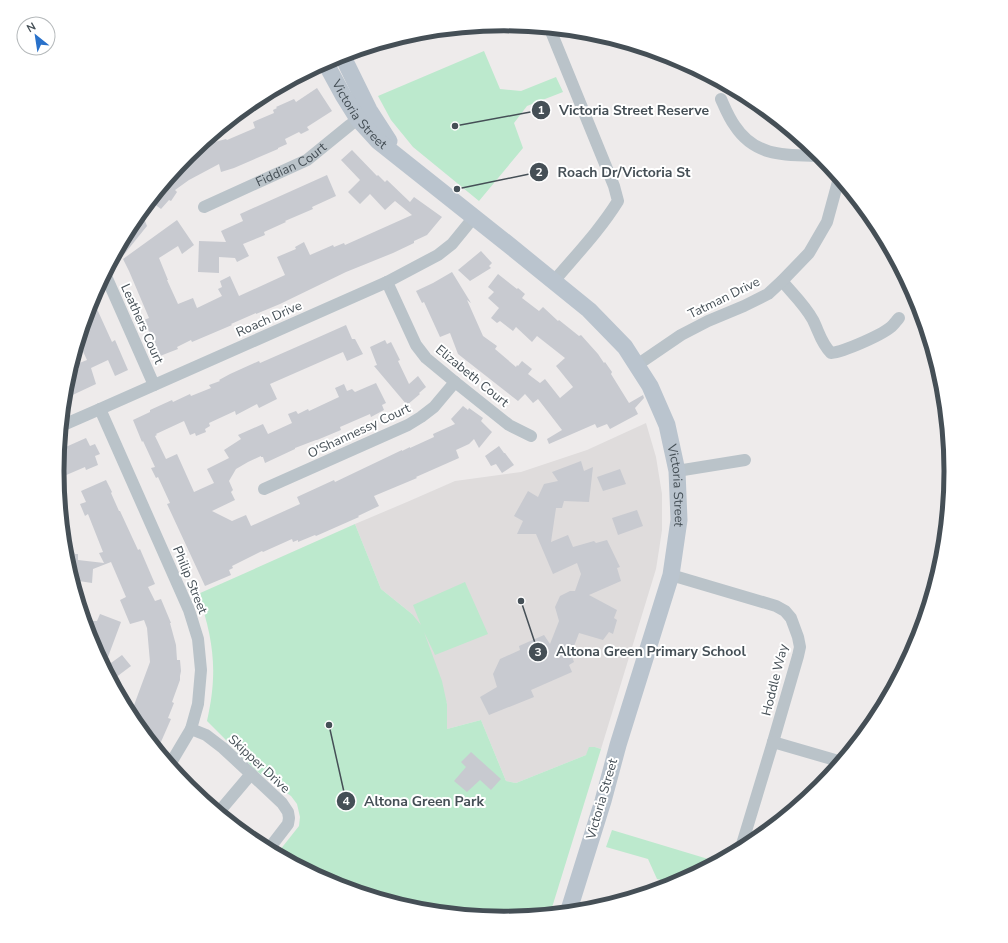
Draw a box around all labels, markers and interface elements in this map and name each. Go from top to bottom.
north arrow [16,16,56,56]
text: N [24,19,39,36]
street label: Victoria Street [327,76,391,154]
callout: Victoria Street Reserve [531,97,717,123]
text: Victoria Street Reserve [558,101,709,120]
text: 1 [537,102,545,118]
street label: Fiddian Court [253,138,331,191]
callout: Roach Dr/Victoria St [529,159,698,185]
text: Roach Dr/Victoria St [558,163,691,182]
text: 2 [535,164,543,180]
street label: Tatman Drive [685,273,763,323]
street label: Leathers Court [116,281,168,367]
street label: Roach Drive [233,296,305,342]
street label: Elizabeth Court [432,341,513,411]
street label: O'Shannessy Court [305,399,414,463]
street label: Victoria Street [662,442,688,529]
street label: Philip Street [168,543,212,617]
callout: Altona Green Primary School [528,639,753,665]
text: Altona Green Primary School [556,642,746,661]
street label: Hoddle Way [757,642,793,718]
text: 3 [534,644,542,660]
street label: Skipper Drive [224,731,294,797]
street label: Victoria Street [582,756,622,842]
callout: Altona Green Park [336,788,492,814]
text: Altona Green Park [364,792,484,811]
text: 4 [342,793,350,809]

